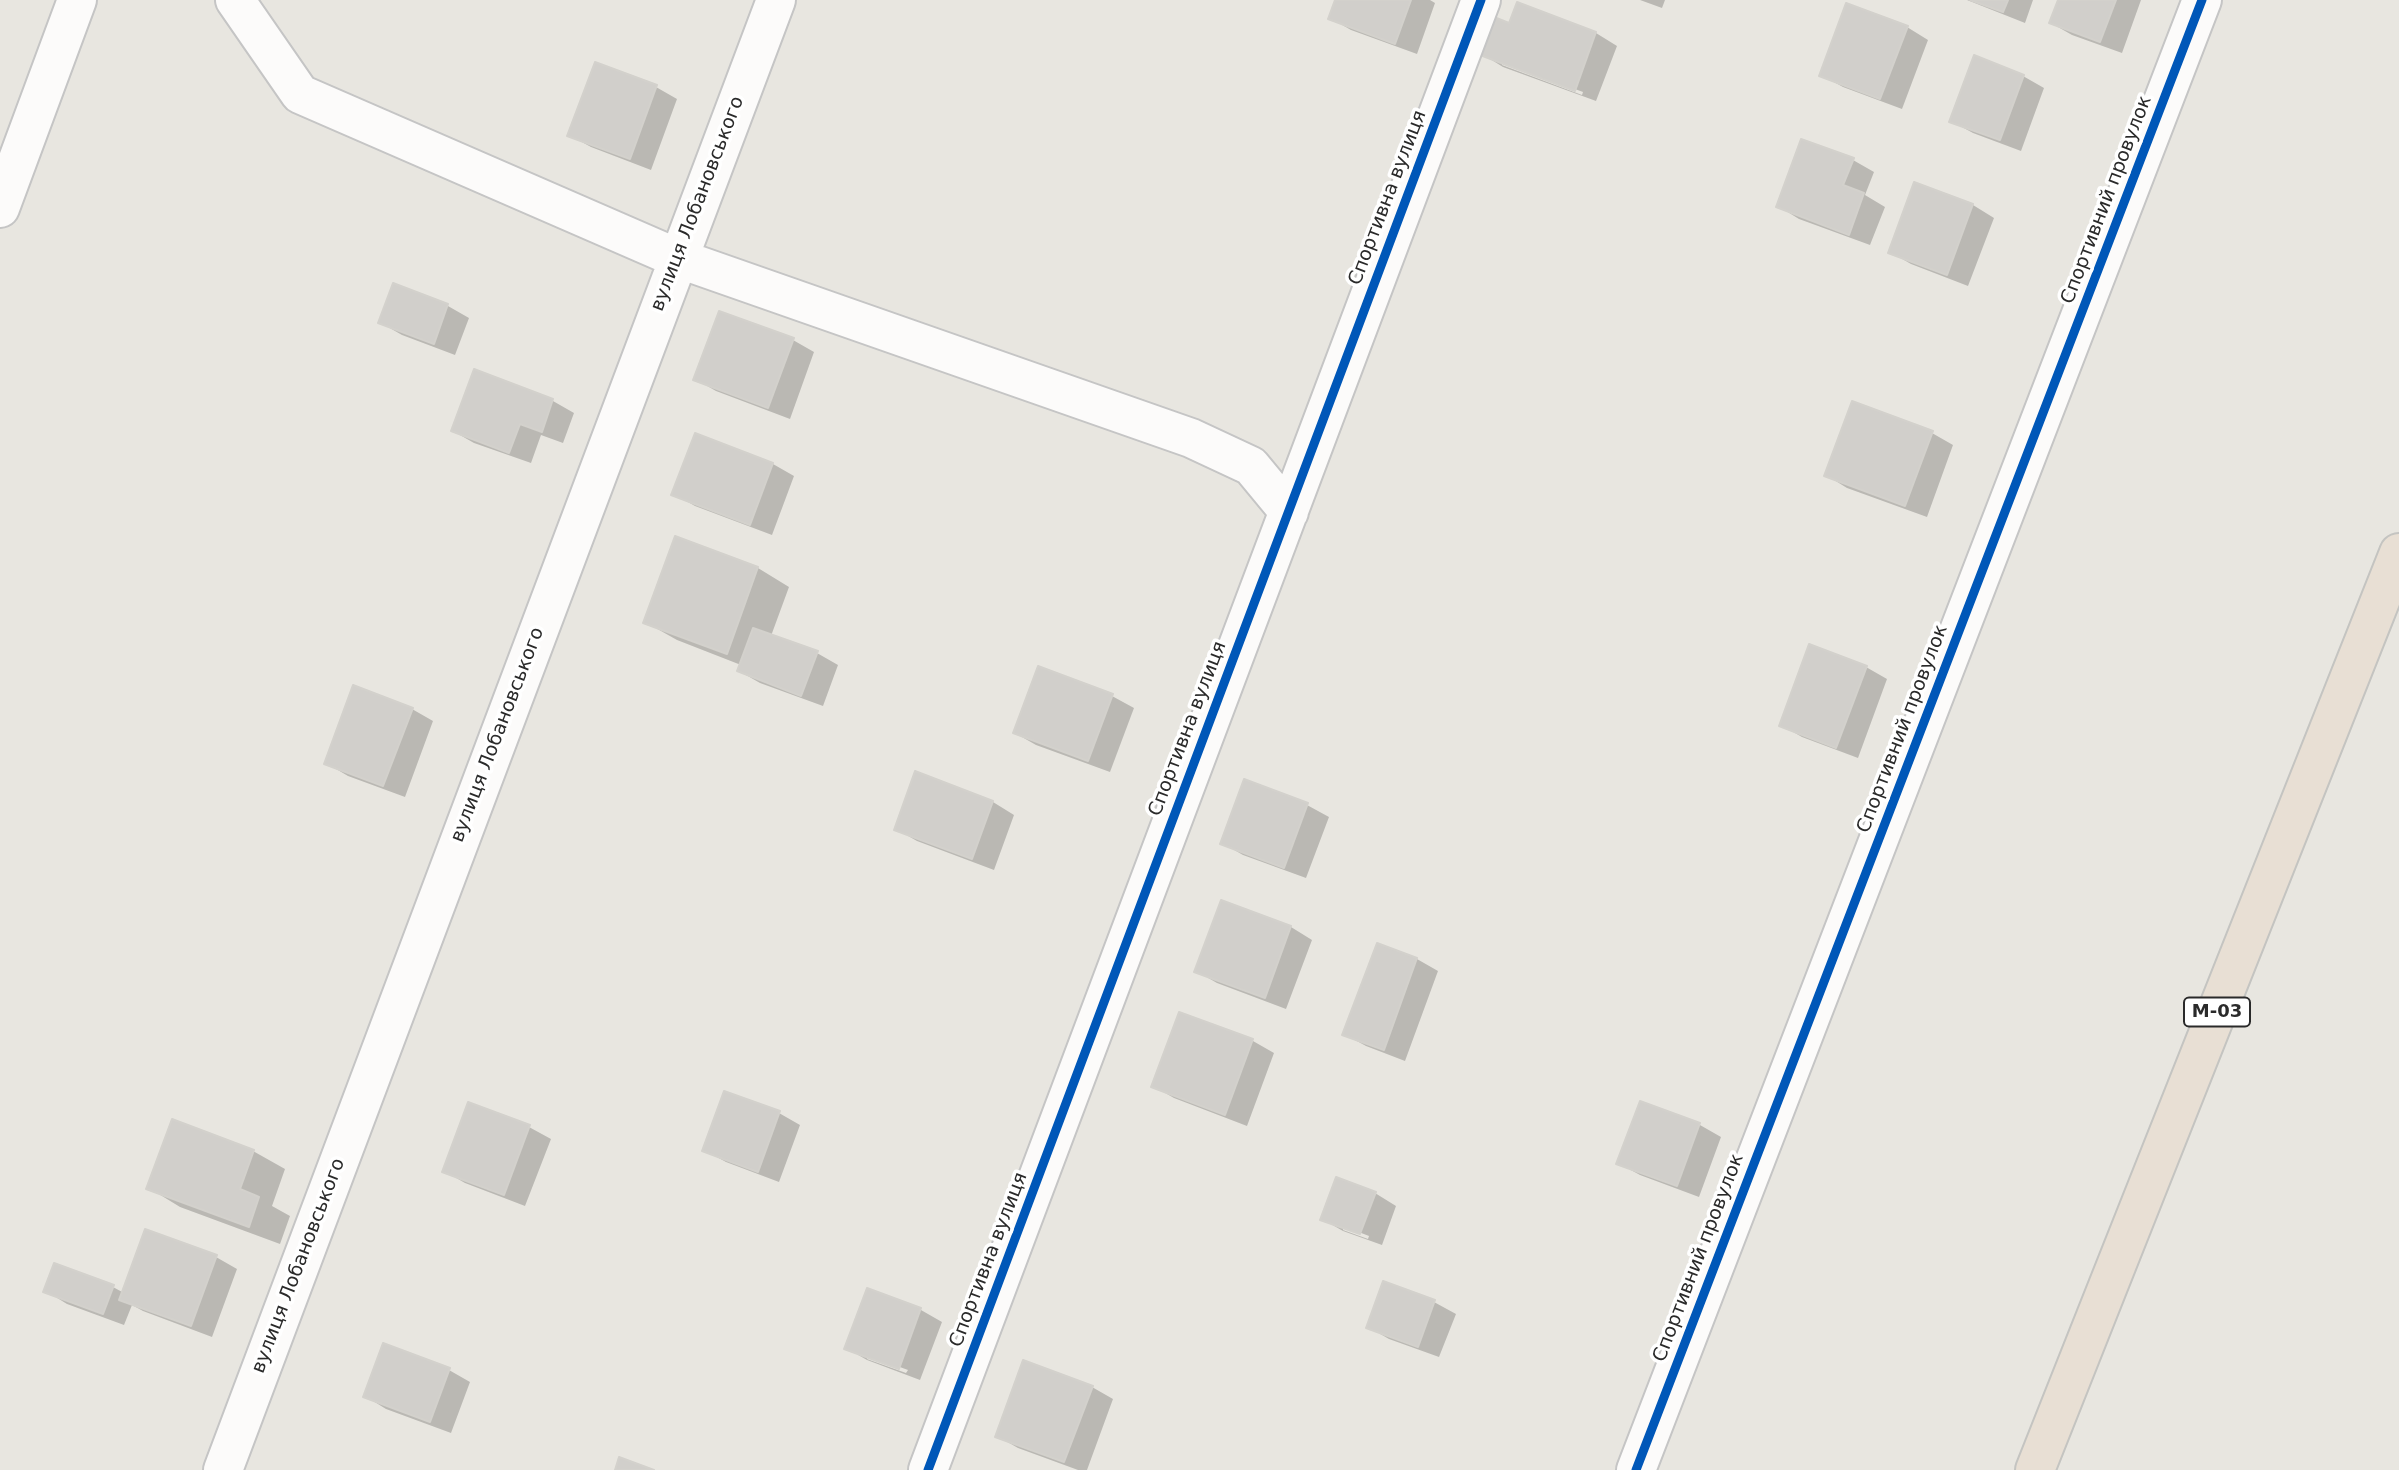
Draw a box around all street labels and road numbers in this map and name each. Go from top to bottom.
street label: вулиця Лобановського [646,93,750,315]
street label: Спортивний провулок [2057,93,2157,307]
street label: Спортивна вулиця [1344,107,1432,289]
street label: Спортивний провулок [1853,622,1953,836]
street label: вулиця Лобановського [446,624,550,846]
street label: Спортивна вулиця [1144,638,1232,820]
road number: М-03 [2184,998,2250,1027]
street label: Спортивний провулок [1649,1151,1749,1365]
street label: вулиця Лобановського [247,1155,351,1377]
street label: Спортивна вулиця [945,1169,1033,1351]

